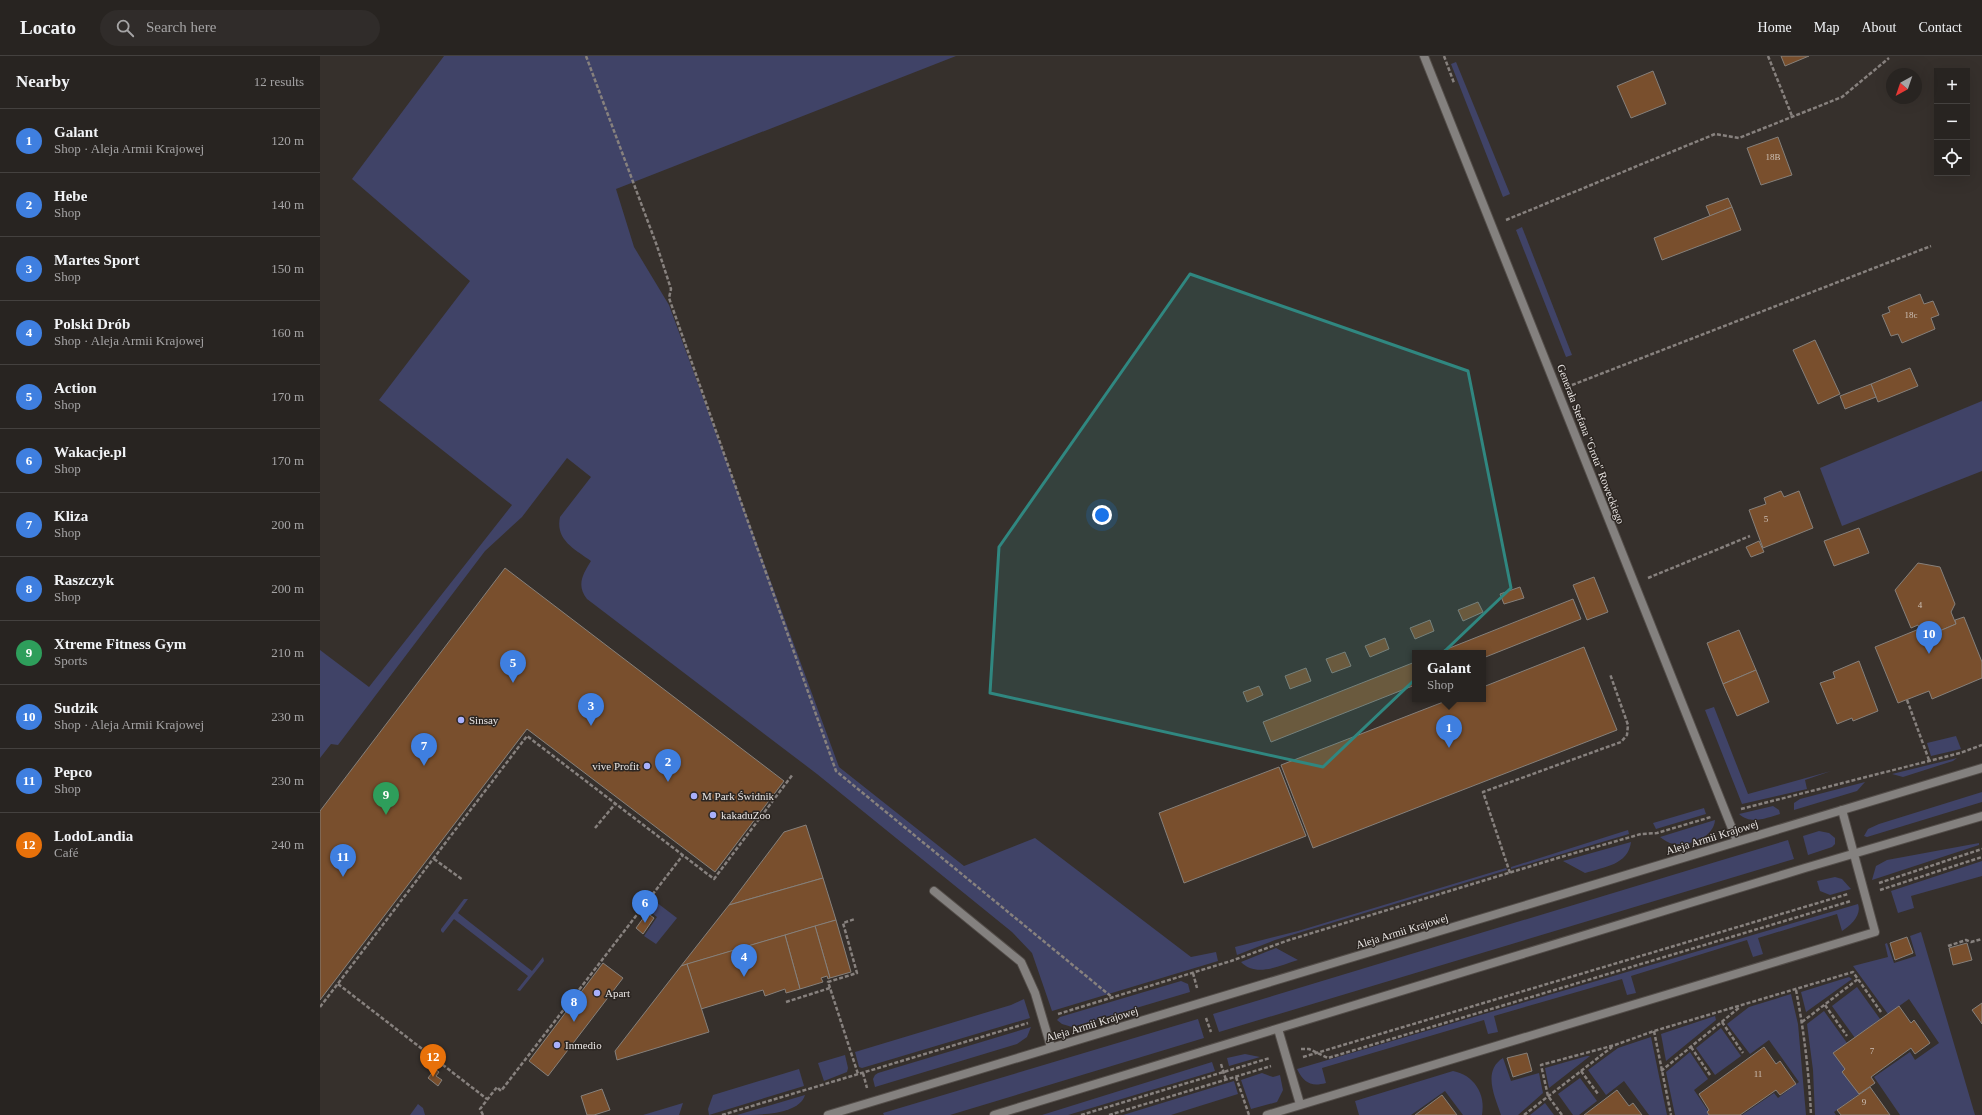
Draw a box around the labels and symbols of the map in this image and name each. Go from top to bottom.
north arrow [1886,68,1922,104]
house number: 18B [1765,152,1781,162]
house number: 18c [1905,310,1918,320]
street label: Generała Stefana "Grota" Roweckiego [1555,363,1627,526]
your location [1092,505,1112,525]
house number: 5 [1764,514,1769,524]
house number: 4 [1918,600,1923,610]
pin: 10 [1916,621,1942,654]
pin: 5 [500,650,526,683]
pin: 3 [578,693,604,726]
place label: Sinsay [469,714,499,726]
marker: Sinsay [456,715,466,725]
pin: 1 [1436,715,1462,748]
pin: 7 [411,733,437,766]
pin: 2 [655,749,681,782]
place label: vive Profit [592,760,639,772]
marker: vive Profit [642,761,652,771]
pin: 9 [373,782,399,815]
place label: M Park Świdnik [702,790,775,802]
marker: M Park Świdnik [689,791,699,801]
place label: kakaduZoo [721,809,771,821]
marker: kakaduZoo [708,810,718,820]
street label: Aleja Armii Krajowej [1664,817,1760,857]
pin: 11 [330,844,356,877]
pin: 6 [632,890,658,923]
street label: Aleja Armii Krajowej [1354,911,1450,951]
pin: 4 [731,944,757,977]
place label: Apart [605,987,630,999]
marker: Apart [592,988,602,998]
pin: 8 [561,989,587,1022]
street label: Aleja Armii Krajowej [1044,1004,1140,1044]
place label: Inmedio [565,1039,602,1051]
marker: Inmedio [552,1040,562,1050]
pin: 12 [420,1044,446,1077]
house number: 7 [1870,1046,1875,1056]
house number: 11 [1754,1069,1762,1079]
house number: 9 [1862,1097,1867,1107]

